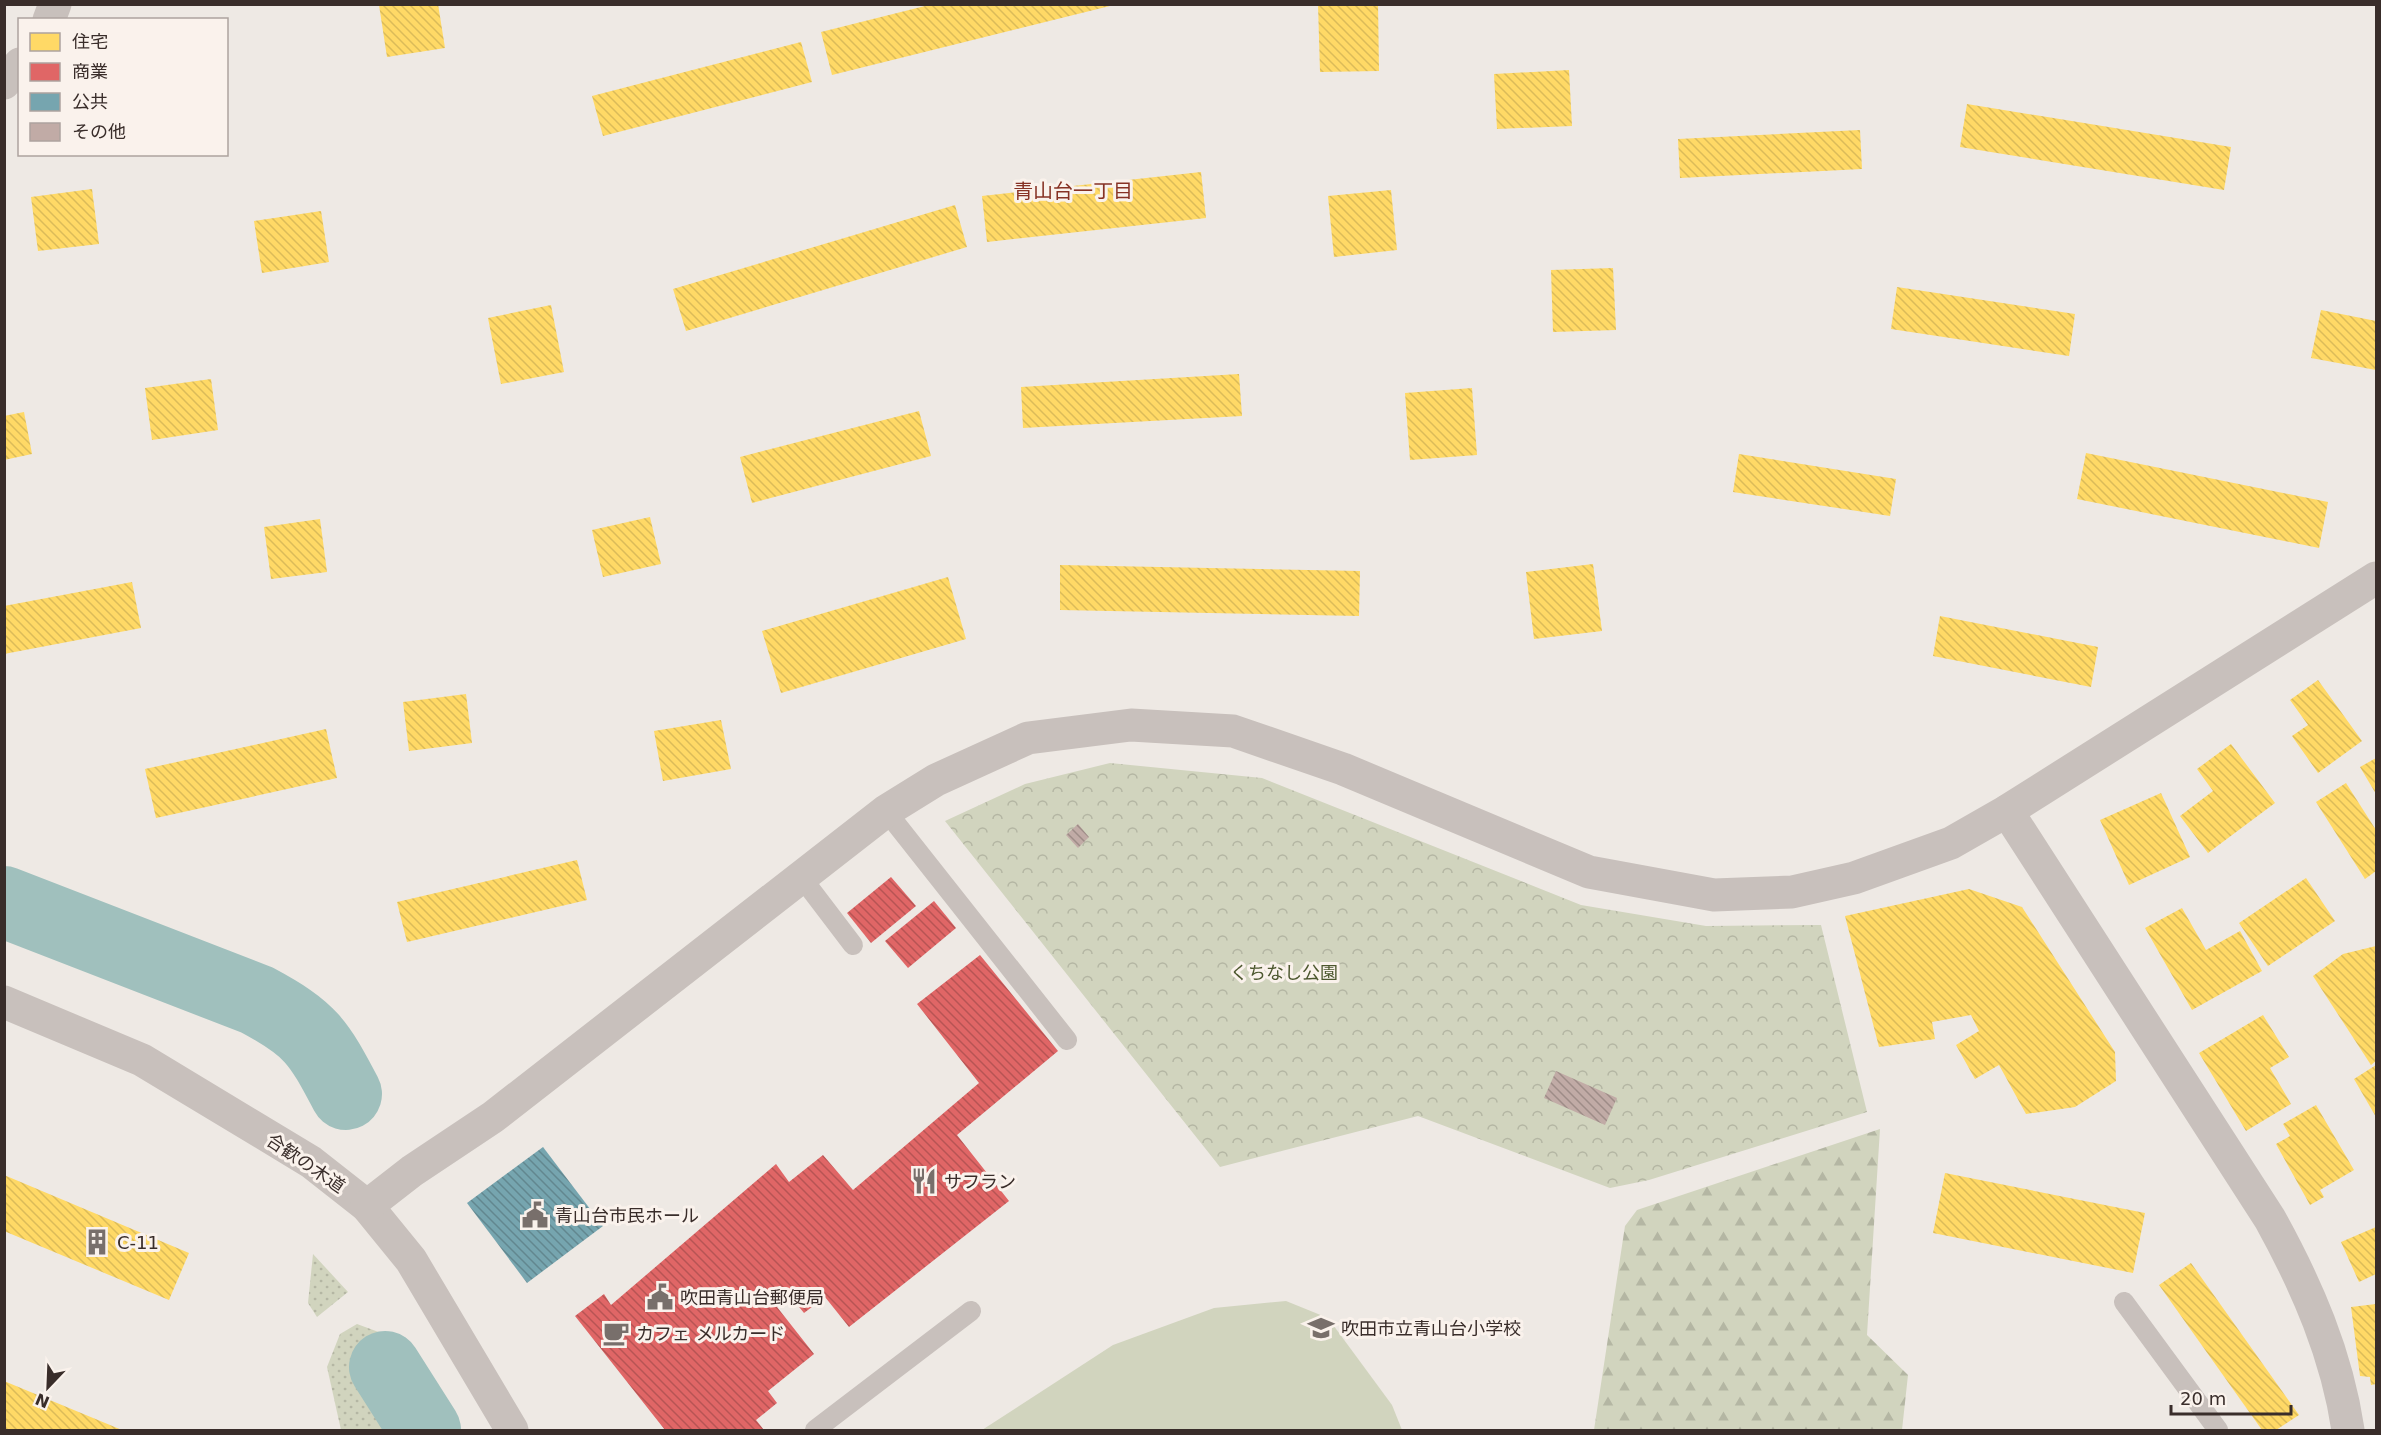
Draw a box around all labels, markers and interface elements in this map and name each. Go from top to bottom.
legend [18,18,228,156]
text: 住宅 [72,31,108,52]
text: 商業 [72,61,108,82]
text: 公共 [72,91,108,112]
text: その他 [72,121,126,142]
district label: 青山台一丁目 [1013,179,1133,203]
park label: くちなし公園 [1230,962,1338,983]
street label: 合歓の木道 [263,1129,349,1197]
restaurant icon: サフラン [909,1166,939,1196]
place label: サフラン [944,1171,1016,1192]
public building icon: 青山台市民ホール [520,1200,550,1230]
place label: 青山台市民ホール [555,1205,699,1226]
building icon: C-11 [82,1227,112,1257]
place label: C-11 [117,1232,159,1253]
public building icon: 吹田青山台郵便局 [645,1282,675,1312]
place label: 吹田青山台郵便局 [680,1287,824,1308]
school or university icon: 吹田市立青山台小学校 [1306,1313,1336,1343]
cafe icon: カフェ メルカード [601,1318,631,1348]
place label: 吹田市立青山台小学校 [1341,1318,1521,1339]
place label: カフェ メルカード [636,1323,785,1344]
north arrow [18,1357,78,1417]
scale bar [2171,1378,2291,1416]
text: 20 m [2180,1388,2226,1409]
text: N [32,1389,52,1412]

